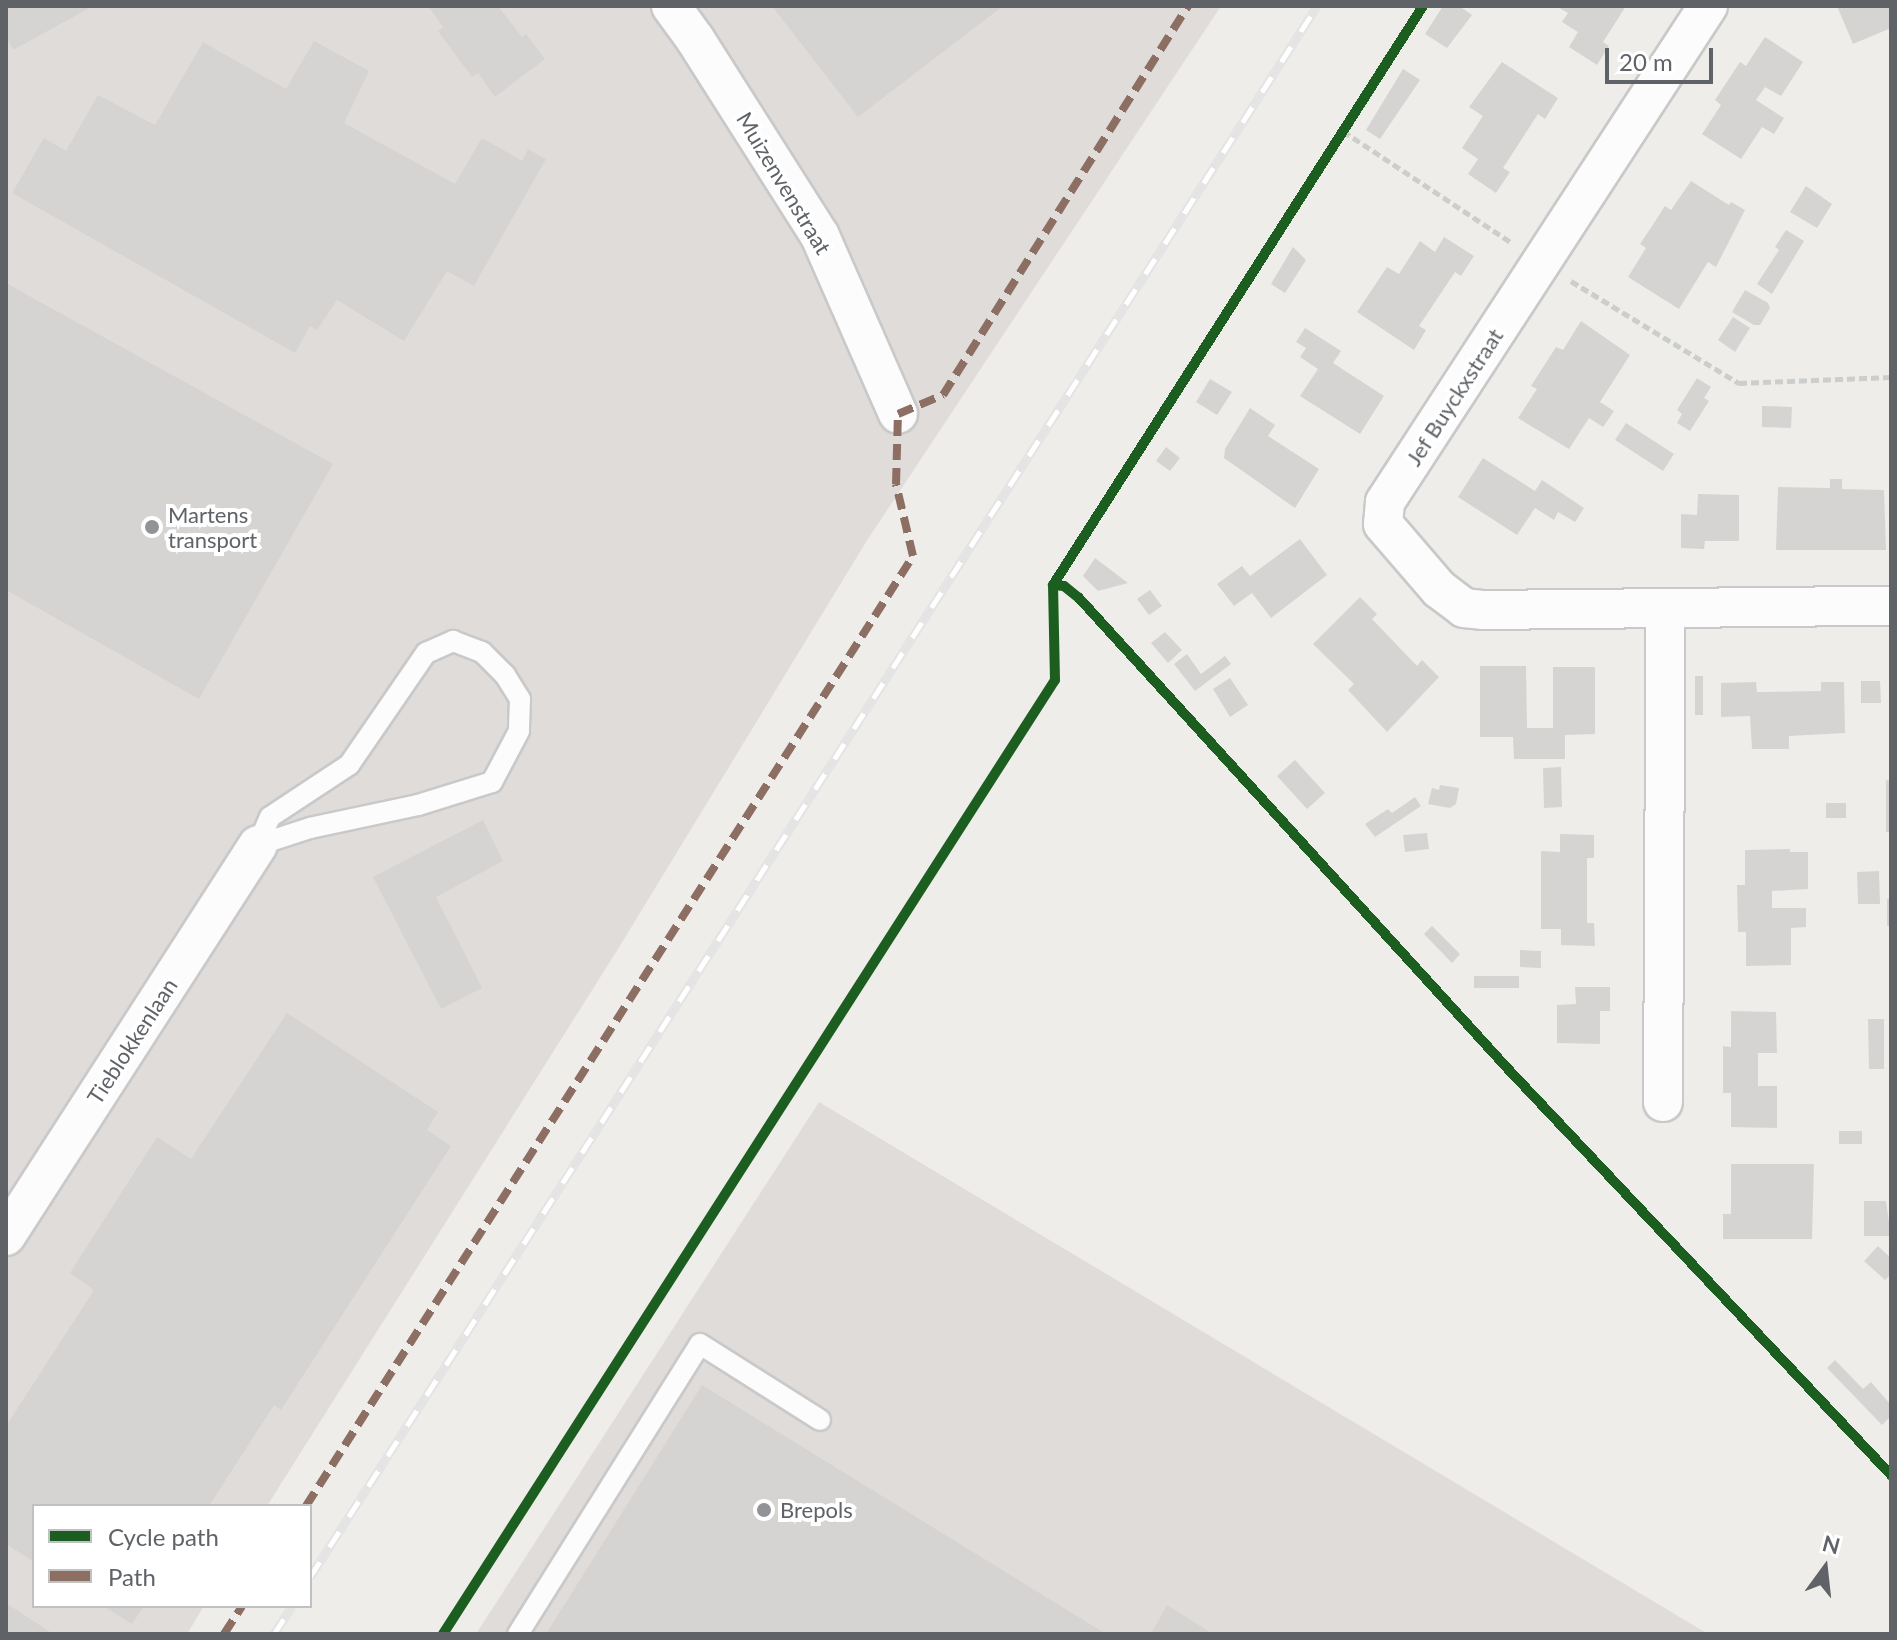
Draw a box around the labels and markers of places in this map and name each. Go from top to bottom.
place label: Martens transport [168,501,257,552]
marker: Martens transport [143,518,161,536]
place label: Brepols [780,1497,853,1523]
marker: Brepols [755,1501,773,1519]

